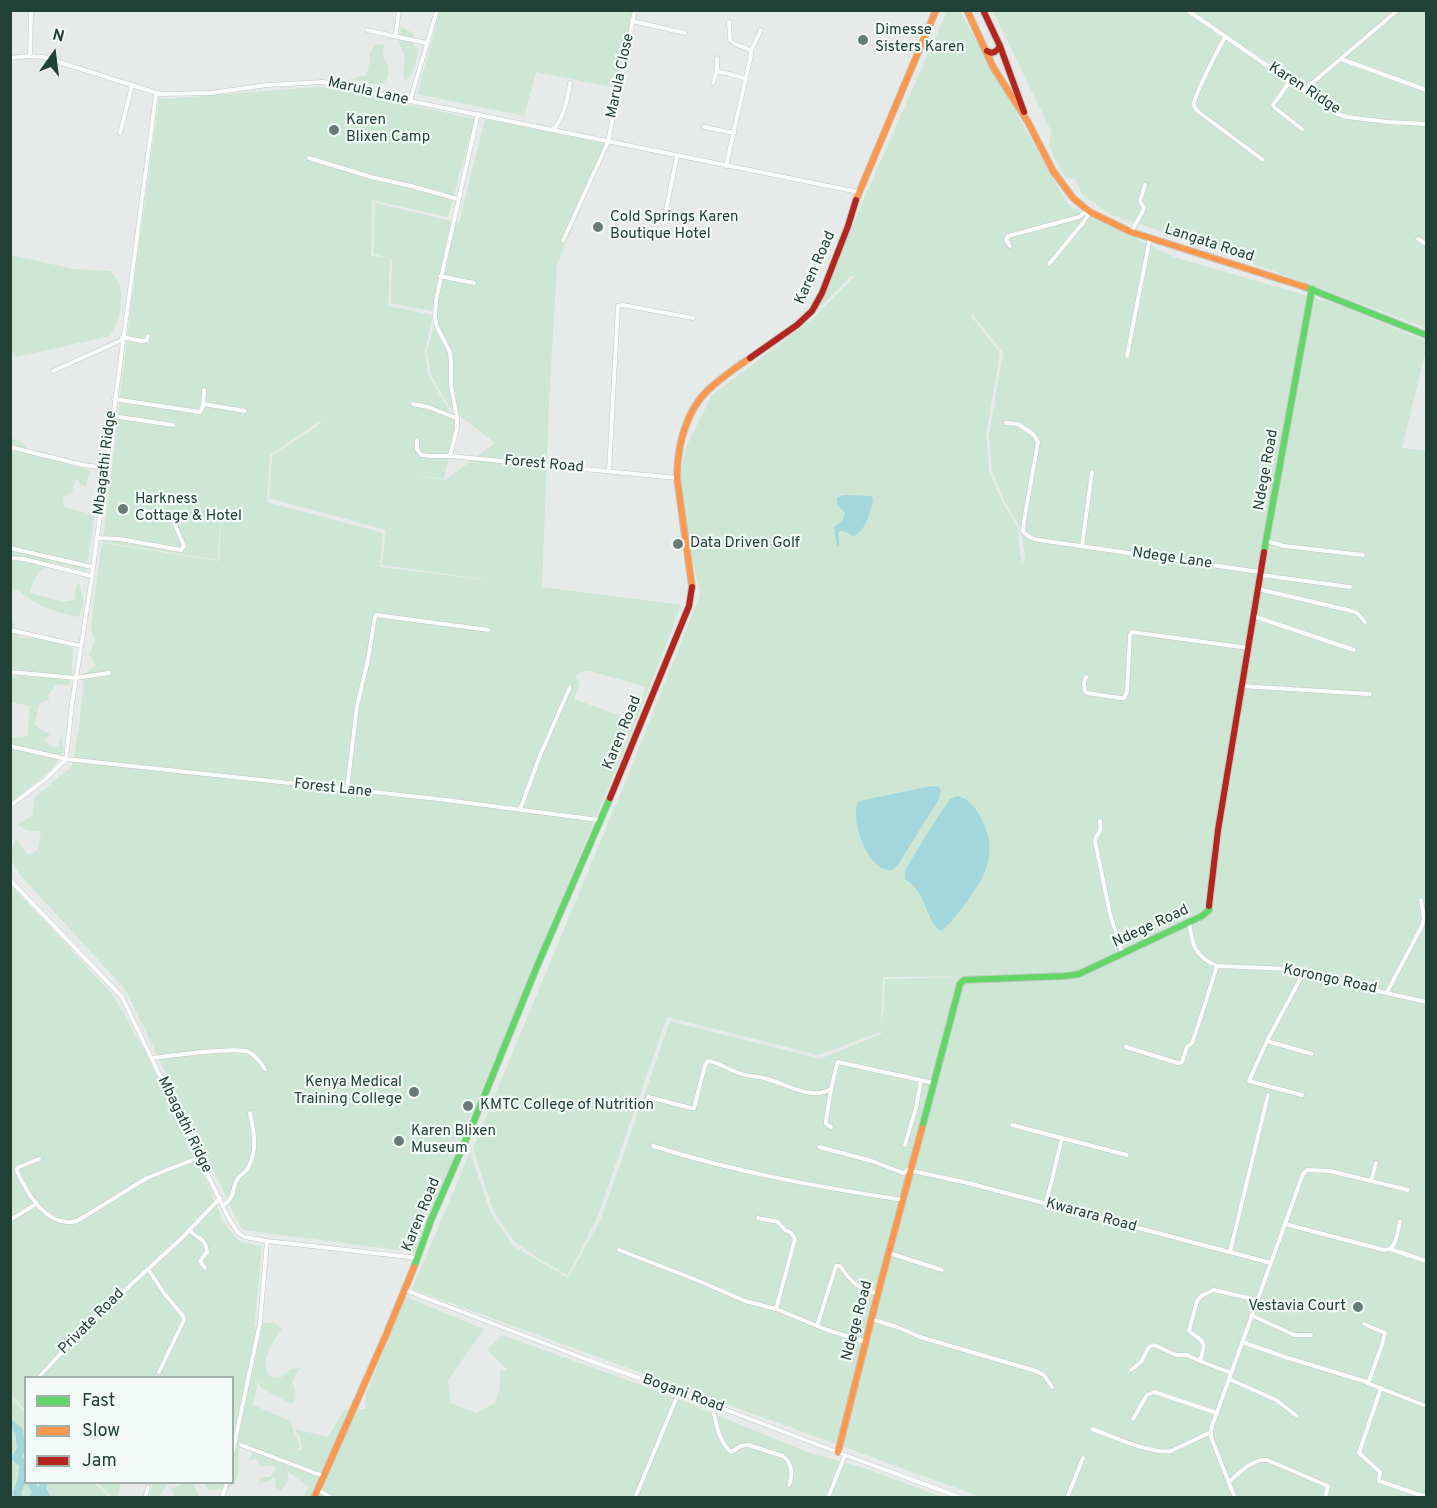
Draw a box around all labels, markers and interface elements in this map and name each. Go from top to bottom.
place label: Dimesse Sisters Karen [875,22,965,57]
north arrow [24,24,84,84]
text: N [50,25,66,48]
street label: Marula Close [603,32,639,120]
marker: Dimesse Sisters Karen [856,33,870,47]
street label: Karen Ridge [1265,59,1343,119]
street label: Marula Lane [326,74,410,110]
place label: Karen Blixen Camp [346,112,430,147]
marker: Karen Blixen Camp [327,123,341,137]
place label: Cold Springs Karen Boutique Hotel [610,209,739,244]
marker: Cold Springs Karen Boutique Hotel [591,220,605,234]
street label: Langata Road [1162,221,1256,267]
street label: Karen Road [792,229,840,307]
street label: Mbagathi Ridge [91,410,121,516]
street label: Ndege Road [1251,428,1283,512]
street label: Forest Road [504,453,584,477]
place label: Harkness Cottage & Hotel [135,491,242,526]
marker: Harkness Cottage & Hotel [116,502,130,516]
place label: Data Driven Golf [690,535,800,553]
marker: Data Driven Golf [671,537,685,551]
street label: Ndege Lane [1131,544,1213,574]
street label: Karen Road [600,693,646,773]
street label: Forest Lane [293,776,373,802]
street label: Ndege Road [1110,901,1192,953]
street label: Korongo Road [1282,961,1378,999]
street label: Mbagathi Ridge [153,1074,215,1176]
place label: Kenya Medical Training College [294,1074,402,1109]
marker: Kenya Medical Training College [407,1085,421,1099]
place label: KMTC College of Nutrition [480,1097,654,1115]
marker: KMTC College of Nutrition [461,1099,475,1113]
place label: Karen Blixen Museum [411,1123,496,1158]
marker: Karen Blixen Museum [392,1134,406,1148]
street label: Karen Road [399,1175,445,1255]
street label: Kwarara Road [1044,1195,1138,1237]
street label: Ndege Road [839,1279,877,1363]
street label: Private Road [55,1285,129,1359]
place label: Vestavia Court [1248,1298,1346,1316]
marker: Vestavia Court [1351,1300,1365,1314]
street label: Bogani Road [640,1371,726,1417]
legend [24,1376,234,1484]
text: Fast [82,1390,115,1413]
text: Slow [82,1420,120,1443]
text: Jam [82,1450,117,1473]

